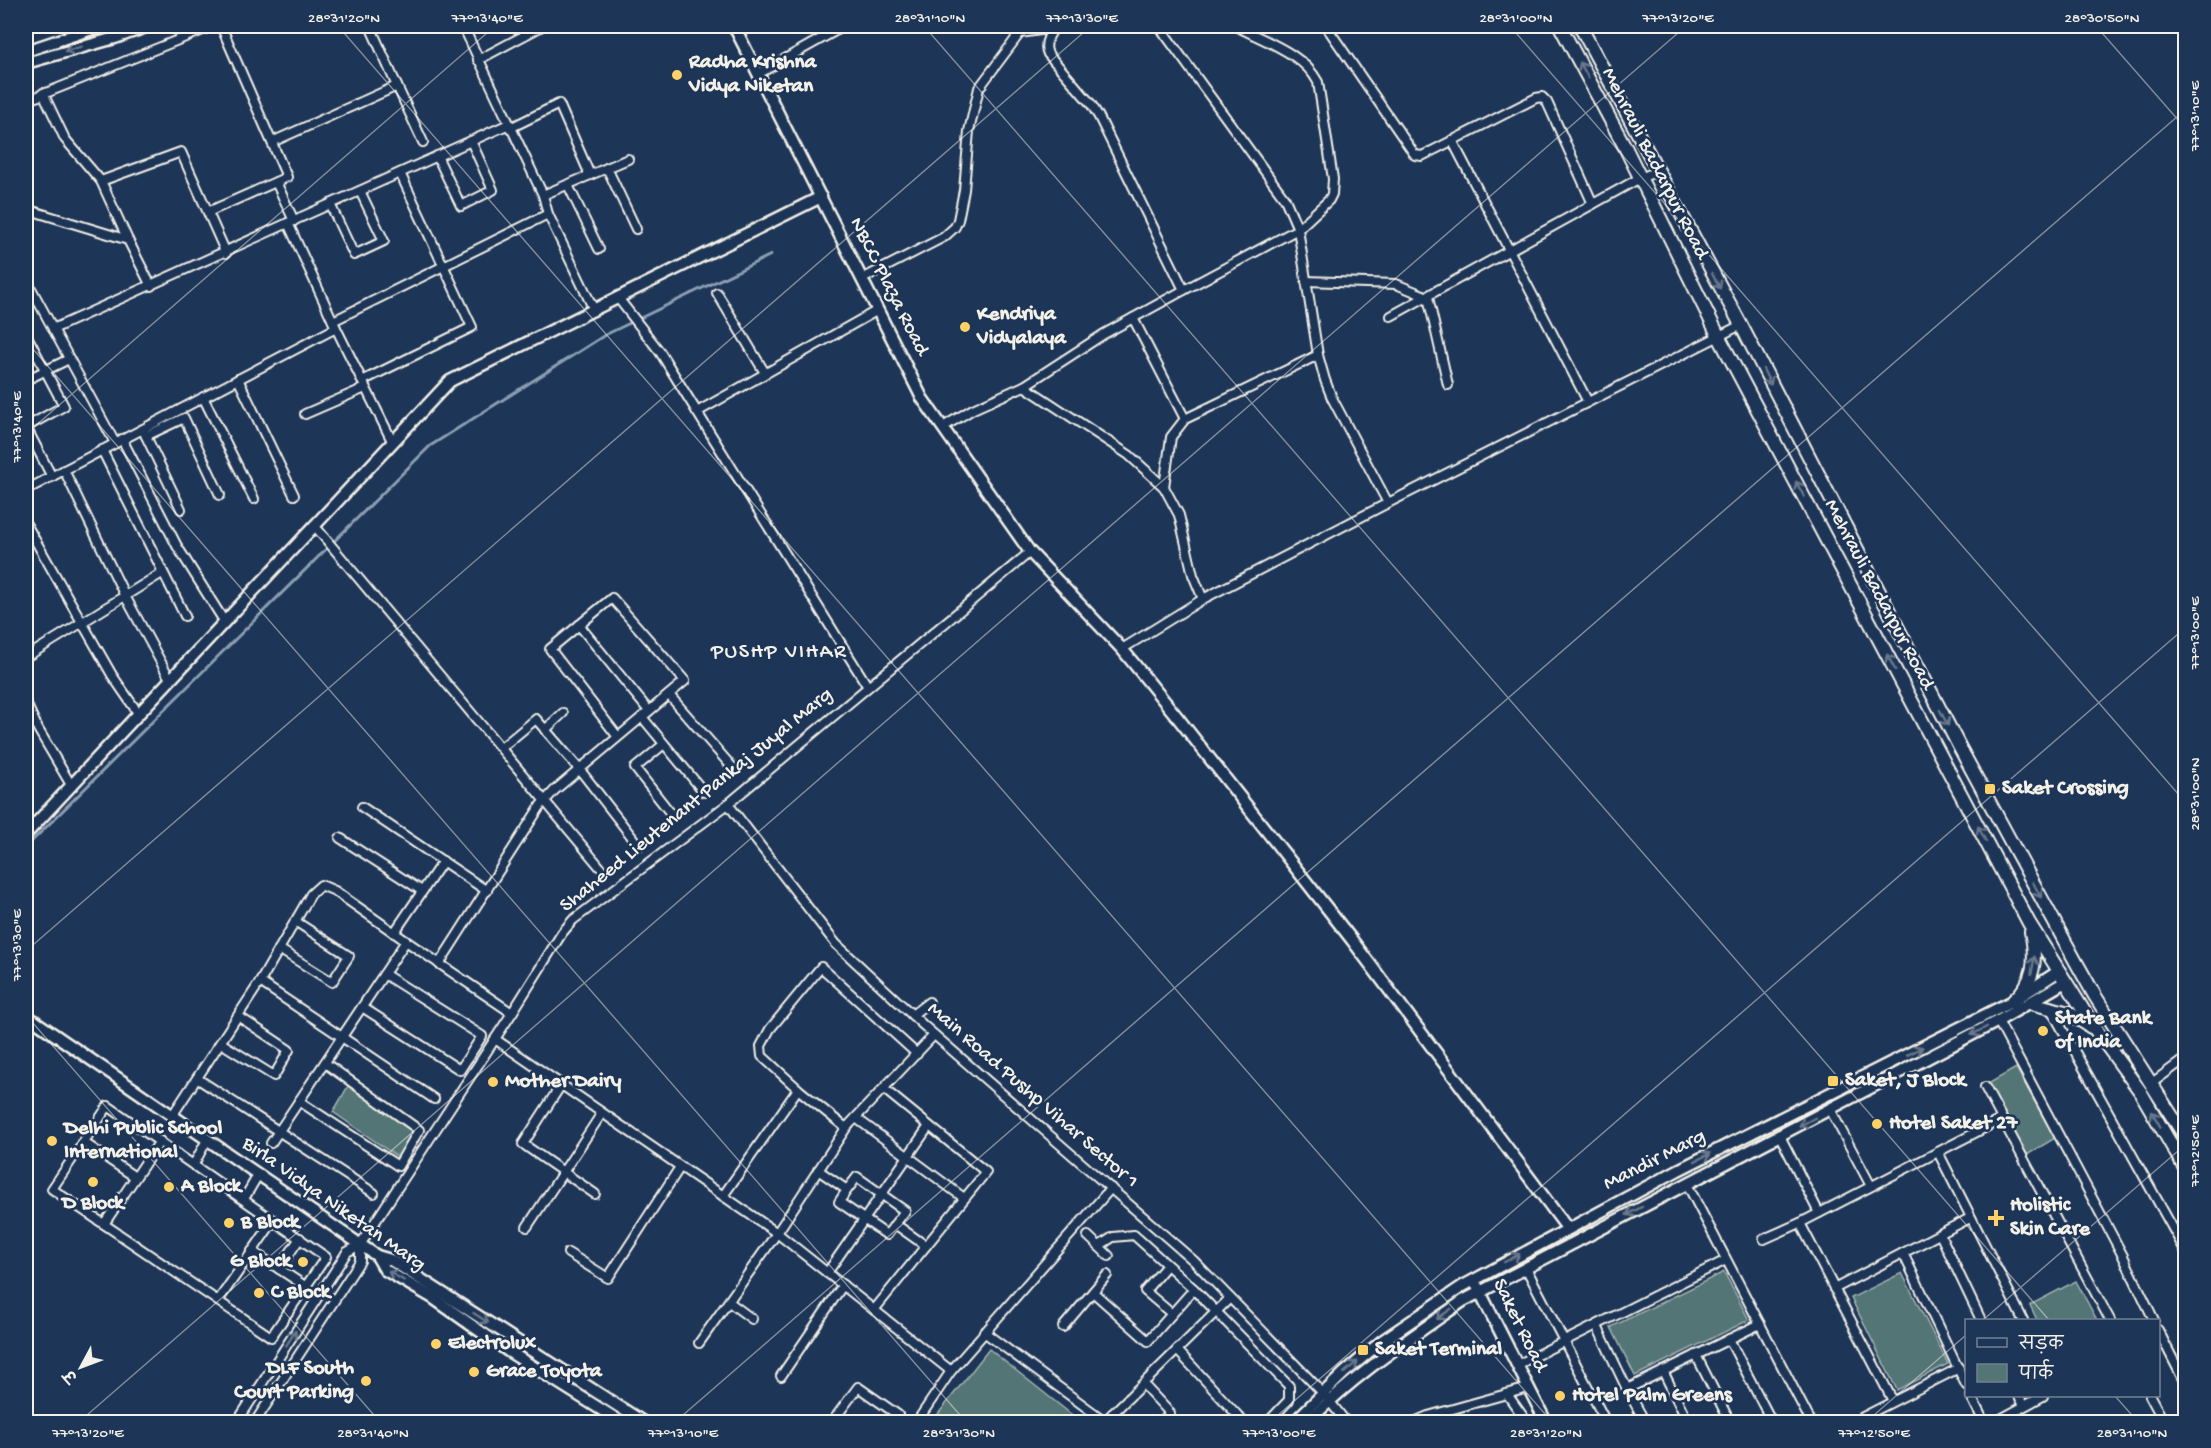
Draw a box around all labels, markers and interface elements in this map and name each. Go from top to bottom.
text: 28°31'20"N [308,10,380,28]
text: 77°13'40"E [450,10,523,28]
text: 28°31'10"N [895,10,965,28]
text: 77°13'30"E [1045,10,1119,28]
text: 28°31'00"N [1479,10,1553,28]
text: 77°13'20"E [1641,10,1714,28]
text: 28°30'50"N [2065,10,2140,28]
one-way arrow [64,43,83,55]
place label: Radha Krishna Vidya Niketan [688,51,817,100]
one-way arrow [1578,62,1590,79]
street label: Mehrauli Badarpur Road [1595,64,1714,266]
marker: Radha Krishna Vidya Niketan [670,68,684,82]
text: 77°13'10"E [2187,80,2205,152]
street label: NBCC Plaza Road [842,214,934,362]
one-way arrow [1710,272,1722,289]
place label: Kendriya Vidyalaya [976,303,1067,352]
marker: Kendriya Vidyalaya [958,320,972,334]
one-way arrow [1762,368,1774,386]
text: 77°13'40"E [9,391,27,464]
one-way arrow [1794,481,1805,499]
street label: Mehrauli Badarpur Road [1817,496,1940,696]
text: 77°13'00"E [2187,596,2205,670]
district label: PUSHP VIHAR [710,640,847,666]
one-way arrow [1885,654,1897,671]
street label: Shaheed Lieutenant Pankaj Juyal Marg [555,683,839,919]
one-way arrow [1938,709,1950,726]
text: 28°31'00"N [2187,757,2205,831]
place label: Saket Crossing [2002,777,2129,802]
marker: Saket Crossing [1983,782,1997,796]
one-way arrow [1976,826,1987,844]
one-way arrow [2031,881,2043,898]
text: 77°13'30"E [9,908,27,982]
one-way arrow [2028,956,2039,975]
street label: Main Road Pushp Vihar Sector 1 [921,997,1143,1195]
place label: State Bank of India [2054,1007,2154,1056]
marker: State Bank of India [2036,1024,2050,1038]
one-way arrow [1971,1025,1989,1037]
one-way arrow [1905,1044,1923,1056]
place label: Saket, J Block [1845,1069,1968,1094]
place label: Mother Dairy [505,1070,622,1095]
marker: Saket, J Block [1826,1074,1840,1088]
marker: Mother Dairy [486,1075,500,1089]
one-way arrow [2150,1111,2162,1128]
place label: Hotel Saket 27 [1889,1112,2018,1137]
text: 77°12'50"E [2187,1115,2205,1188]
one-way arrow [1799,1116,1816,1128]
place label: Delhi Public School International [62,1117,223,1166]
marker: Hotel Saket 27 [1870,1117,1884,1131]
street label: Mandir Marg [1600,1125,1710,1197]
street label: Birla Vidya Niketan Marg [235,1131,430,1278]
marker: Delhi Public School International [45,1134,59,1148]
one-way arrow [1694,1151,1712,1163]
marker: D Block [86,1175,100,1189]
place label: A Block [180,1175,244,1200]
marker: A Block [162,1180,176,1194]
place label: D Block [60,1192,126,1217]
place label: Holistic Skin Care [2010,1194,2091,1243]
one-way arrow [1625,1206,1643,1218]
marker: Holistic Skin Care [1987,1209,2005,1227]
place label: B Block [240,1211,302,1236]
marker: B Block [222,1216,236,1230]
place label: G Block [230,1250,294,1275]
one-way arrow [1503,1252,1520,1264]
marker: G Block [296,1255,310,1269]
one-way arrow [388,1270,405,1282]
street label: Saket Road [1486,1275,1553,1378]
place label: C Block [270,1281,333,1306]
marker: C Block [252,1286,266,1300]
one-way arrow [1436,1308,1453,1320]
one-way arrow [472,1312,488,1324]
legend [1965,1319,2160,1397]
one-way arrow [286,1330,298,1347]
place label: Electrolux [448,1332,537,1357]
text: सड़क [2018,1335,2064,1356]
north arrow [51,1337,111,1397]
marker: Electrolux [429,1337,443,1351]
place label: Saket Terminal [1375,1338,1503,1363]
marker: Saket Terminal [1356,1343,1370,1357]
place label: DLF South Court Parking [233,1357,355,1406]
text: पार्क [2018,1359,2054,1386]
place label: Grace Toyota [486,1360,603,1385]
one-way arrow [1343,1361,1359,1374]
text: उ [61,1363,84,1386]
marker: Grace Toyota [467,1365,481,1379]
marker: DLF South Court Parking [359,1374,373,1388]
place label: Hotel Palm Greens [1572,1384,1733,1409]
marker: Hotel Palm Greens [1553,1389,1567,1403]
text: 77°13'20"E [51,1425,124,1443]
text: 28°31'40"N [337,1425,409,1443]
text: 77°13'10"E [647,1425,719,1443]
text: 28°31'30"N [923,1425,995,1443]
text: 77°13'00"E [1242,1425,1316,1443]
text: 28°31'20"N [1510,1425,1582,1443]
text: 77°12'50"E [1837,1425,1910,1443]
text: 28°31'10"N [2097,1425,2167,1443]

